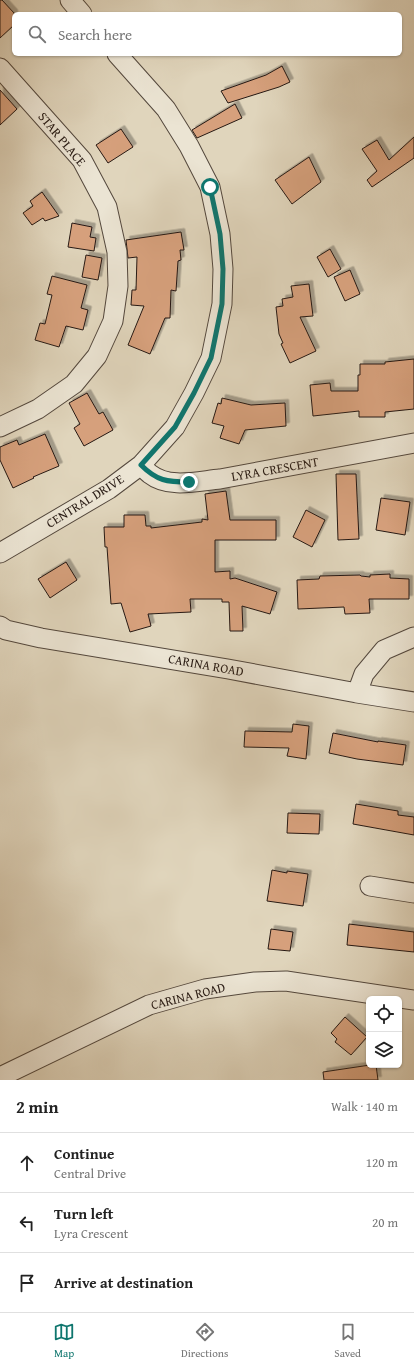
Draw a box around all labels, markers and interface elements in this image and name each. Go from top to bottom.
search box [12,12,402,56]
icon: search [26,23,48,45]
text: Search here [58,24,132,45]
street label: STAR PLACE [34,108,91,171]
route start [201,178,219,196]
street label: LYRA CRESCENT [230,452,321,486]
street label: CENTRAL DRIVE [42,469,128,532]
route end [180,473,198,491]
street label: CARINA ROAD [167,649,245,681]
street label: CARINA ROAD [149,978,227,1014]
map controls [366,996,402,1068]
button: locate [366,996,402,1032]
button: layers [366,1032,402,1068]
text: 2 min [16,1094,58,1119]
text: Walk · 140 m [331,1097,398,1116]
text: Continue [54,1143,115,1164]
icon: ahead [16,1152,38,1174]
text: 120 m [366,1153,398,1172]
text: Central Drive [54,1164,126,1183]
text: Turn left [54,1203,113,1224]
icon: left [16,1212,38,1234]
text: 20 m [372,1213,398,1232]
text: Lyra Crescent [54,1224,128,1243]
icon: arrive [16,1272,38,1294]
text: Arrive at destination [54,1272,193,1293]
tab: Map [53,1321,75,1361]
tab: Directions [181,1321,228,1361]
tab: Saved [334,1321,361,1361]

